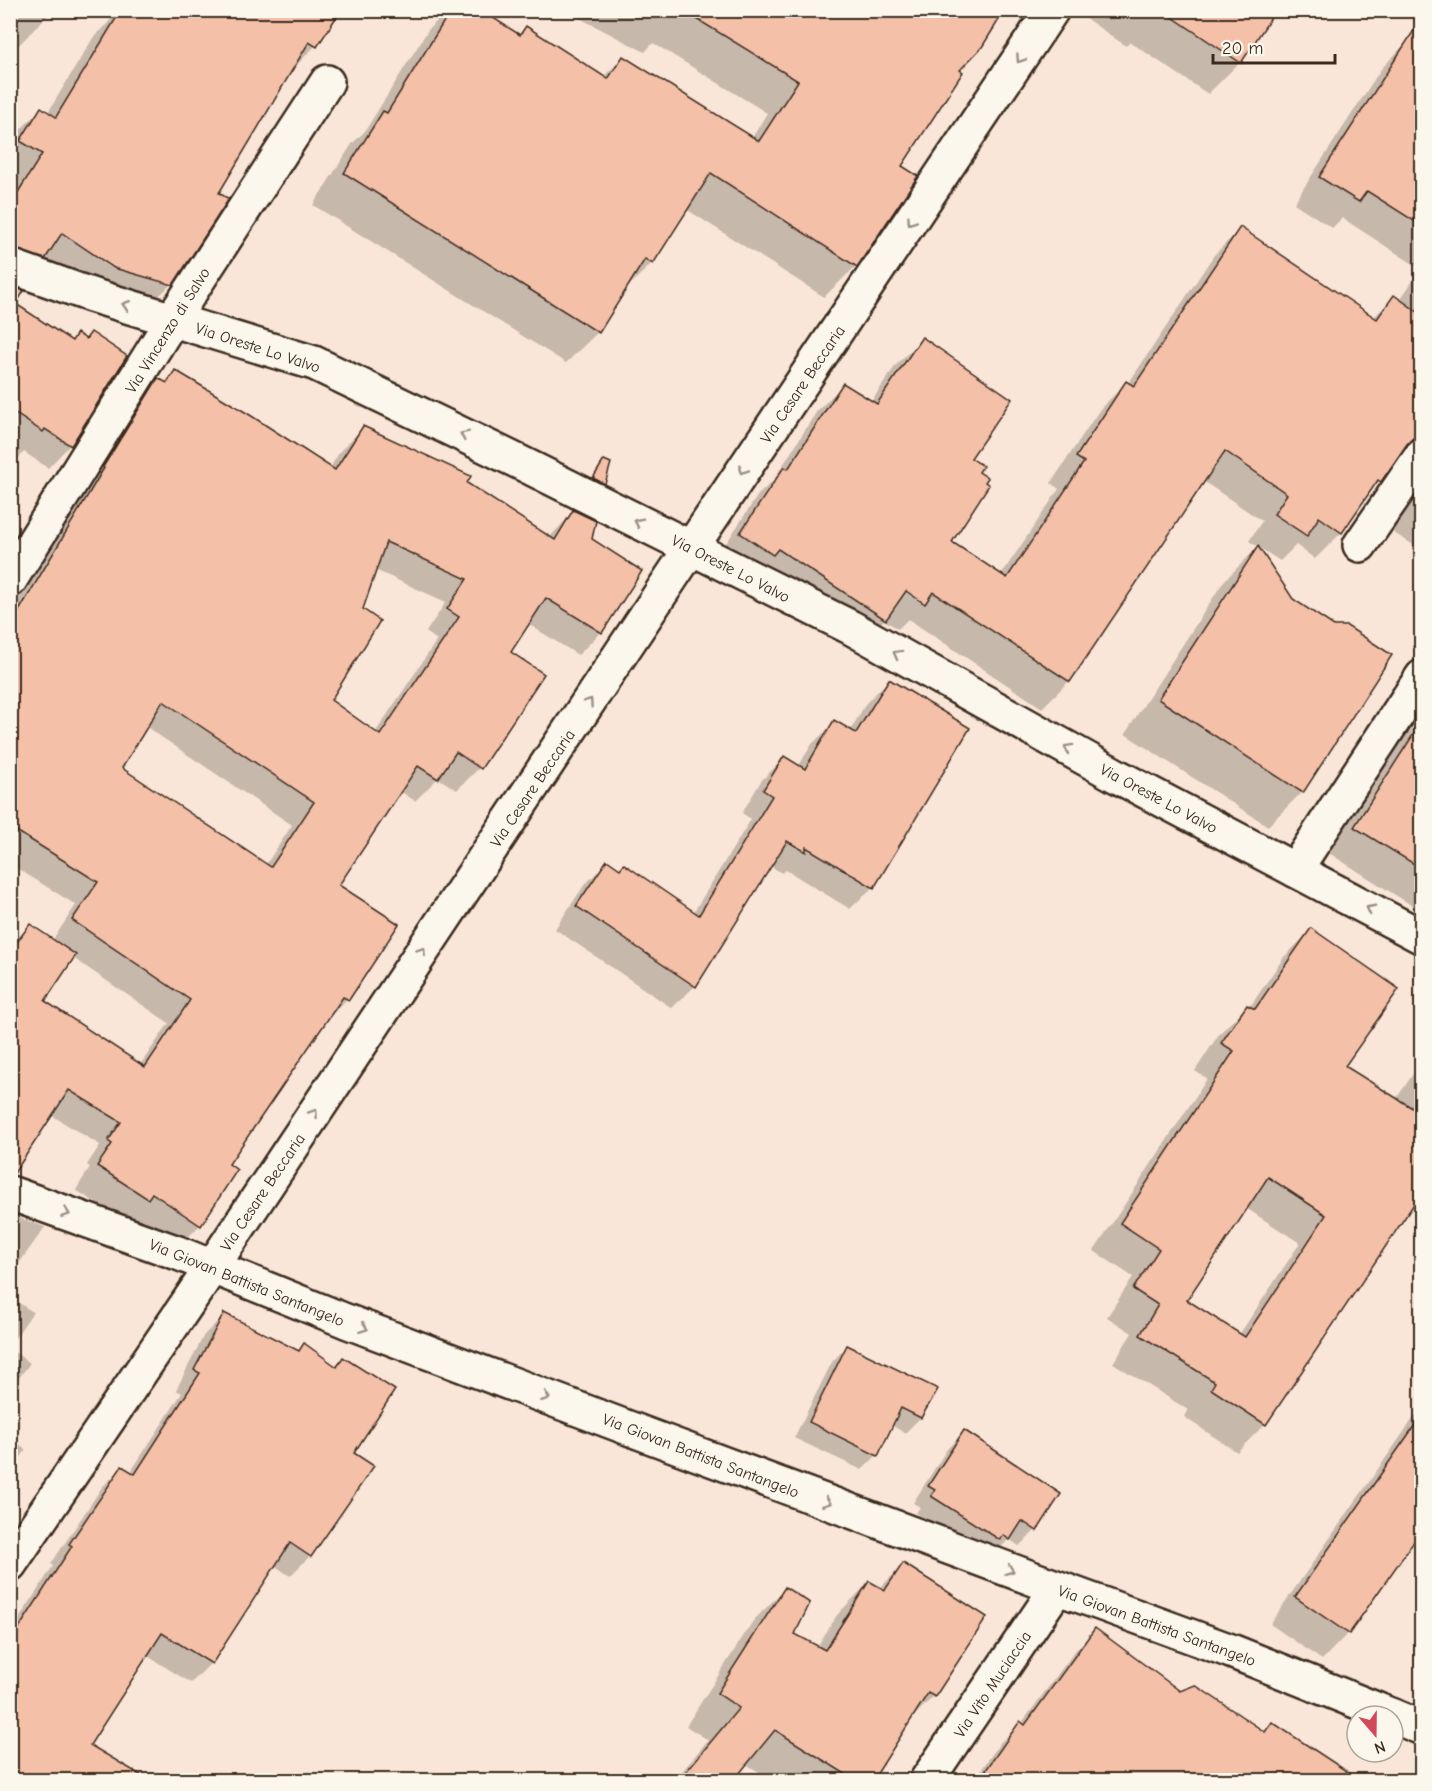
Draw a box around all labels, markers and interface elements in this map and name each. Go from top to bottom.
scale bar [1213,27,1334,65]
text: 20 m [1222,38,1263,59]
one-way arrow [1015,53,1027,63]
one-way arrow [907,215,918,226]
street label: Via Vincenzo di Salvo [122,264,214,397]
one-way arrow [121,300,132,312]
street label: Via Oreste Lo Valvo [193,319,322,377]
street label: Via Cesare Beccaria [757,322,849,447]
one-way arrow [459,431,470,443]
one-way arrow [739,463,750,474]
one-way arrow [634,517,645,529]
street label: Via Oreste Lo Valvo [669,531,793,606]
one-way arrow [893,650,904,661]
one-way arrow [582,697,593,708]
street label: Via Cesare Beccaria [487,726,579,851]
one-way arrow [1064,744,1074,755]
street label: Via Oreste Lo Valvo [1097,760,1220,837]
one-way arrow [1365,905,1376,916]
one-way arrow [415,947,427,957]
one-way arrow [307,1109,318,1120]
street label: Via Cesare Beccaria [217,1130,309,1255]
one-way arrow [60,1205,70,1218]
street label: Via Giovan Battista Santangelo [146,1235,347,1330]
one-way arrow [358,1320,369,1333]
one-way arrow [540,1389,551,1402]
street label: Via Giovan Battista Santangelo [600,1410,801,1502]
one-way arrow [821,1495,832,1508]
one-way arrow [1004,1563,1014,1576]
street label: Via Giovan Battista Santangelo [1055,1582,1258,1670]
street label: Via Vito Muciaccia [951,1628,1035,1741]
north arrow [1345,1704,1405,1764]
text: N [1372,1737,1388,1757]

